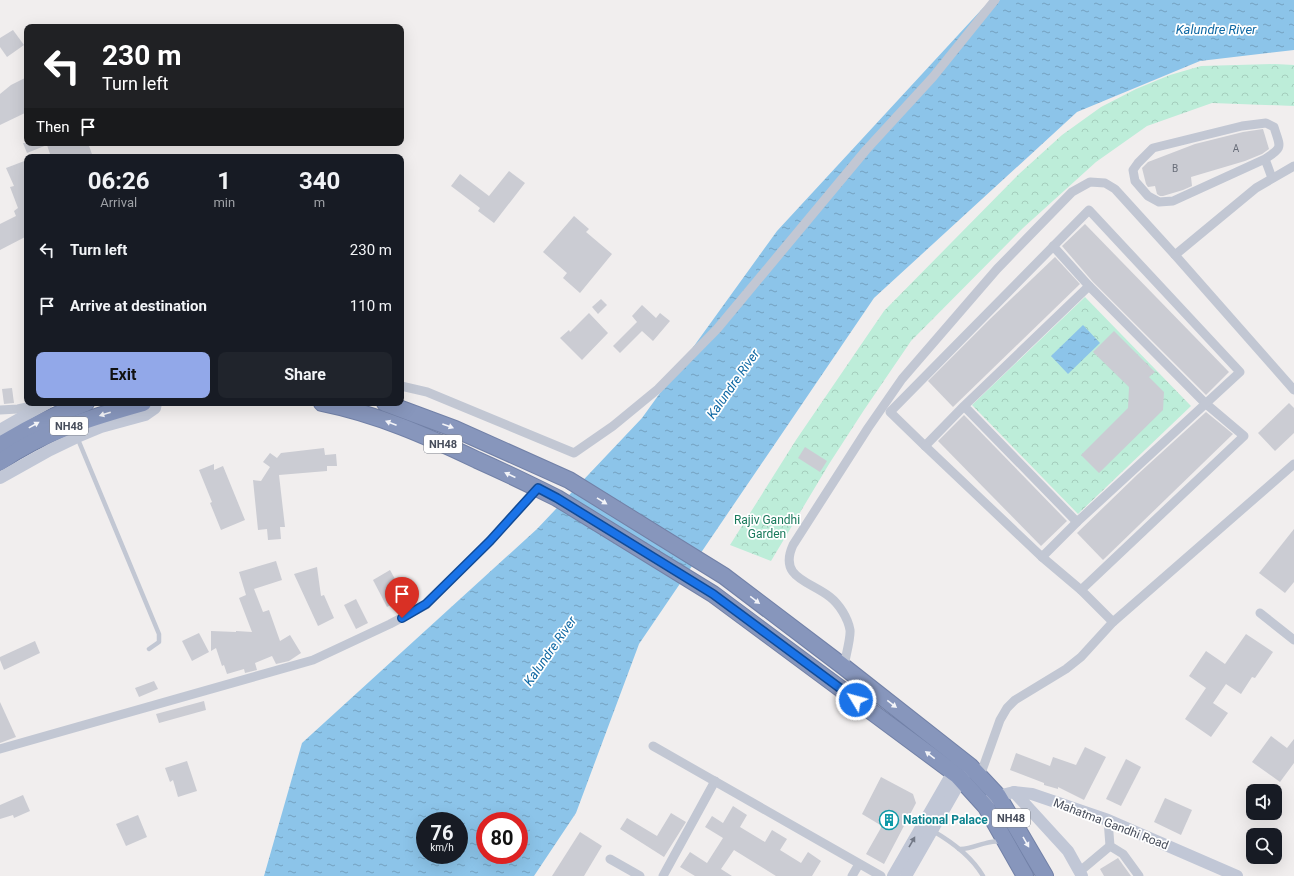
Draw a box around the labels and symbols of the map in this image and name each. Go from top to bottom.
water label: Kalundre River [1176,22,1257,37]
house number: A [1233,143,1240,154]
house number: B [1172,163,1178,174]
water label: Kalundre River [704,346,763,421]
one-way arrow [99,411,111,417]
road number: NH48 [50,417,88,435]
one-way arrow [385,419,397,425]
one-way arrow [28,422,40,429]
one-way arrow [442,423,454,429]
road number: NH48 [424,435,462,453]
one-way arrow [504,472,516,478]
one-way arrow [597,497,607,505]
park label: Rajiv Gandhi Garden [734,513,800,541]
pin [385,577,419,618]
one-way arrow [750,596,761,604]
water label: Kalundre River [521,613,580,688]
position arrow [835,679,877,721]
one-way arrow [887,700,898,709]
one-way arrow [924,751,935,759]
street label: Mahatma Gandhi Road [1051,796,1171,852]
building icon: National Palace [878,809,900,831]
road number: NH48 [992,809,1030,827]
speed limit sign: 80 [476,812,528,864]
place label: National Palace [903,813,988,827]
one-way arrow [908,836,915,848]
one-way arrow [1022,836,1029,848]

